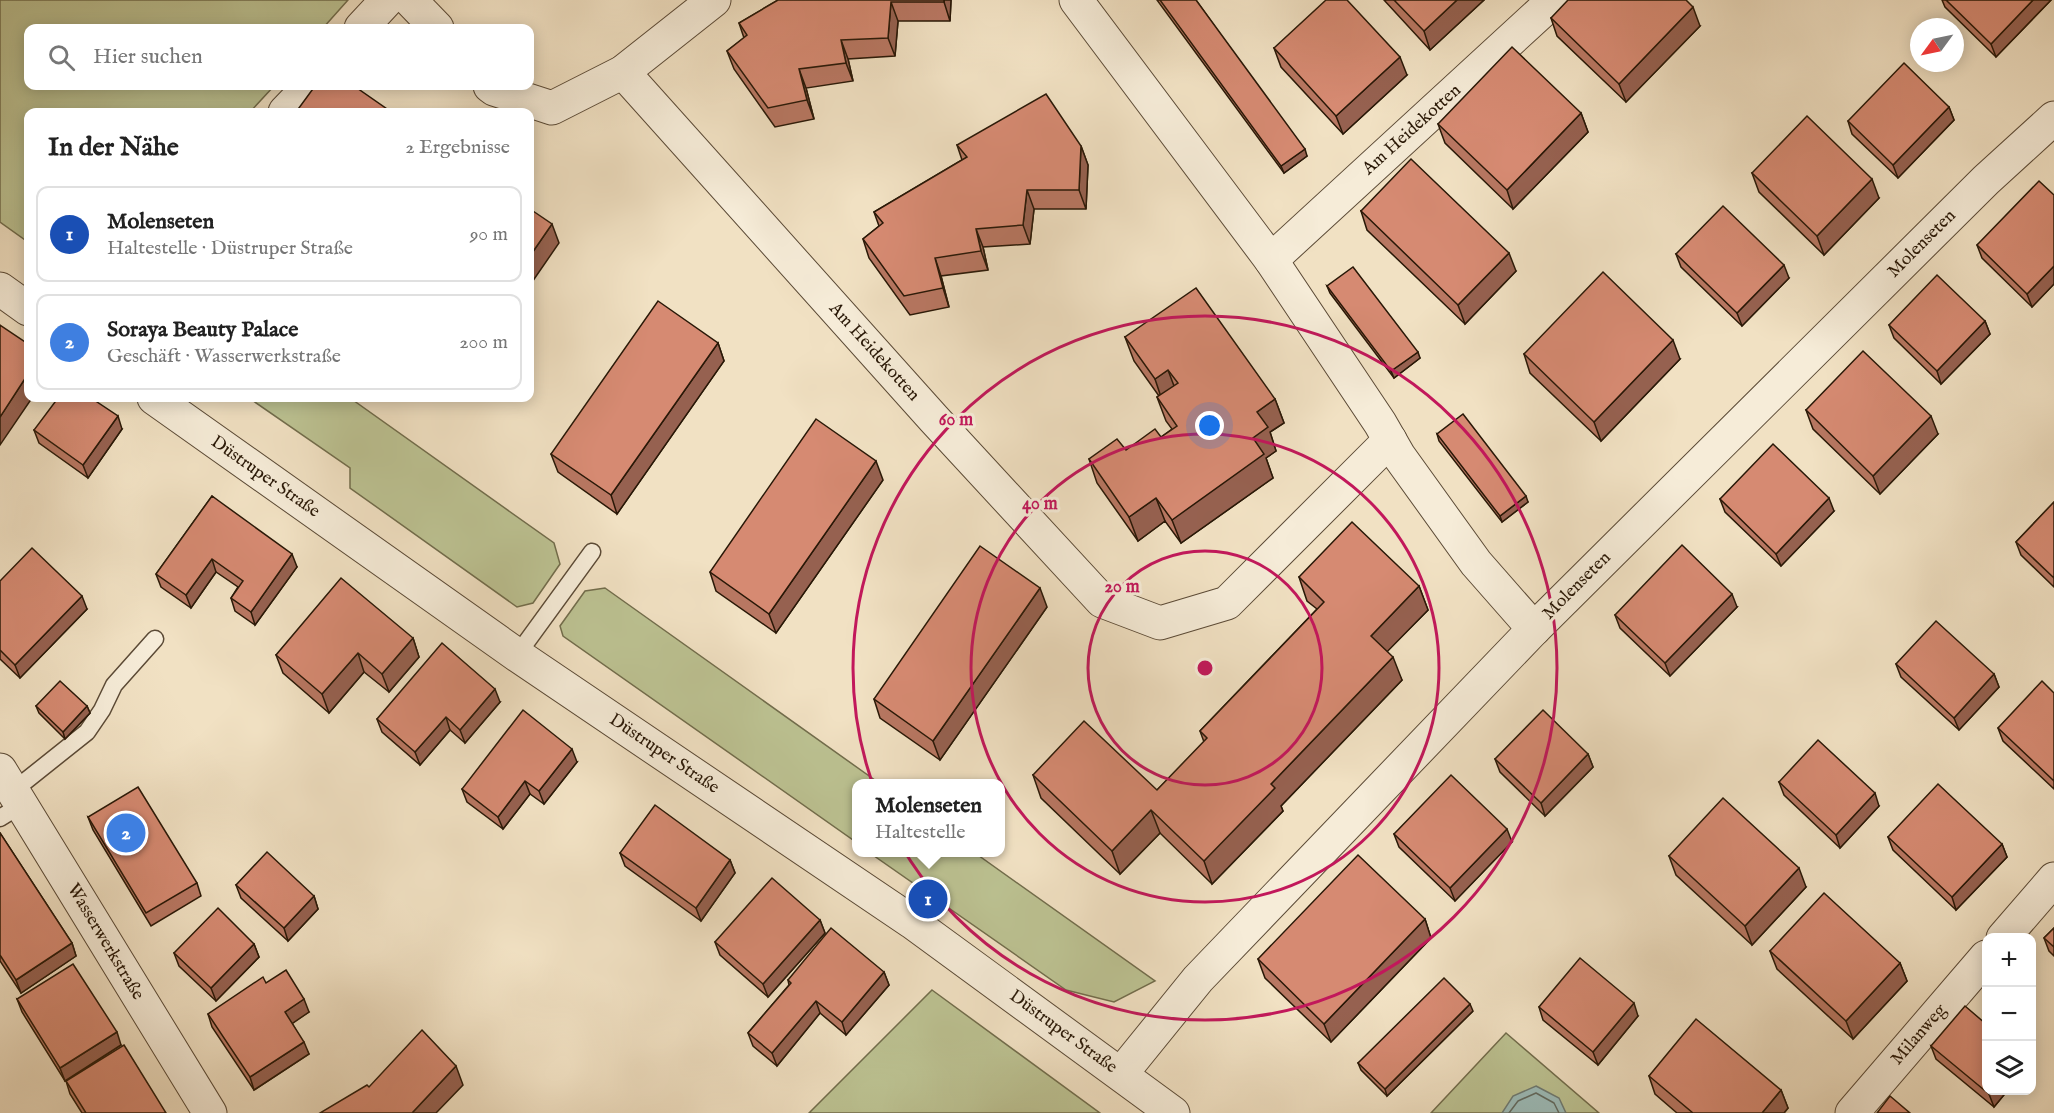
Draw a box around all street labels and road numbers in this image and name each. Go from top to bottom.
street label: Am Heidekotten [1357,79,1467,181]
street label: Molenseten [1883,205,1961,283]
street label: Am Heidekotten [823,297,925,407]
street label: Düstruper Straße [206,431,324,523]
street label: Molenseten [1538,547,1616,625]
street label: Düstruper Straße [604,709,724,799]
street label: Wasserwerkstraße [61,880,149,1004]
street label: Düstruper Straße [1004,985,1122,1079]
street label: Milanweg [1886,1000,1952,1070]

